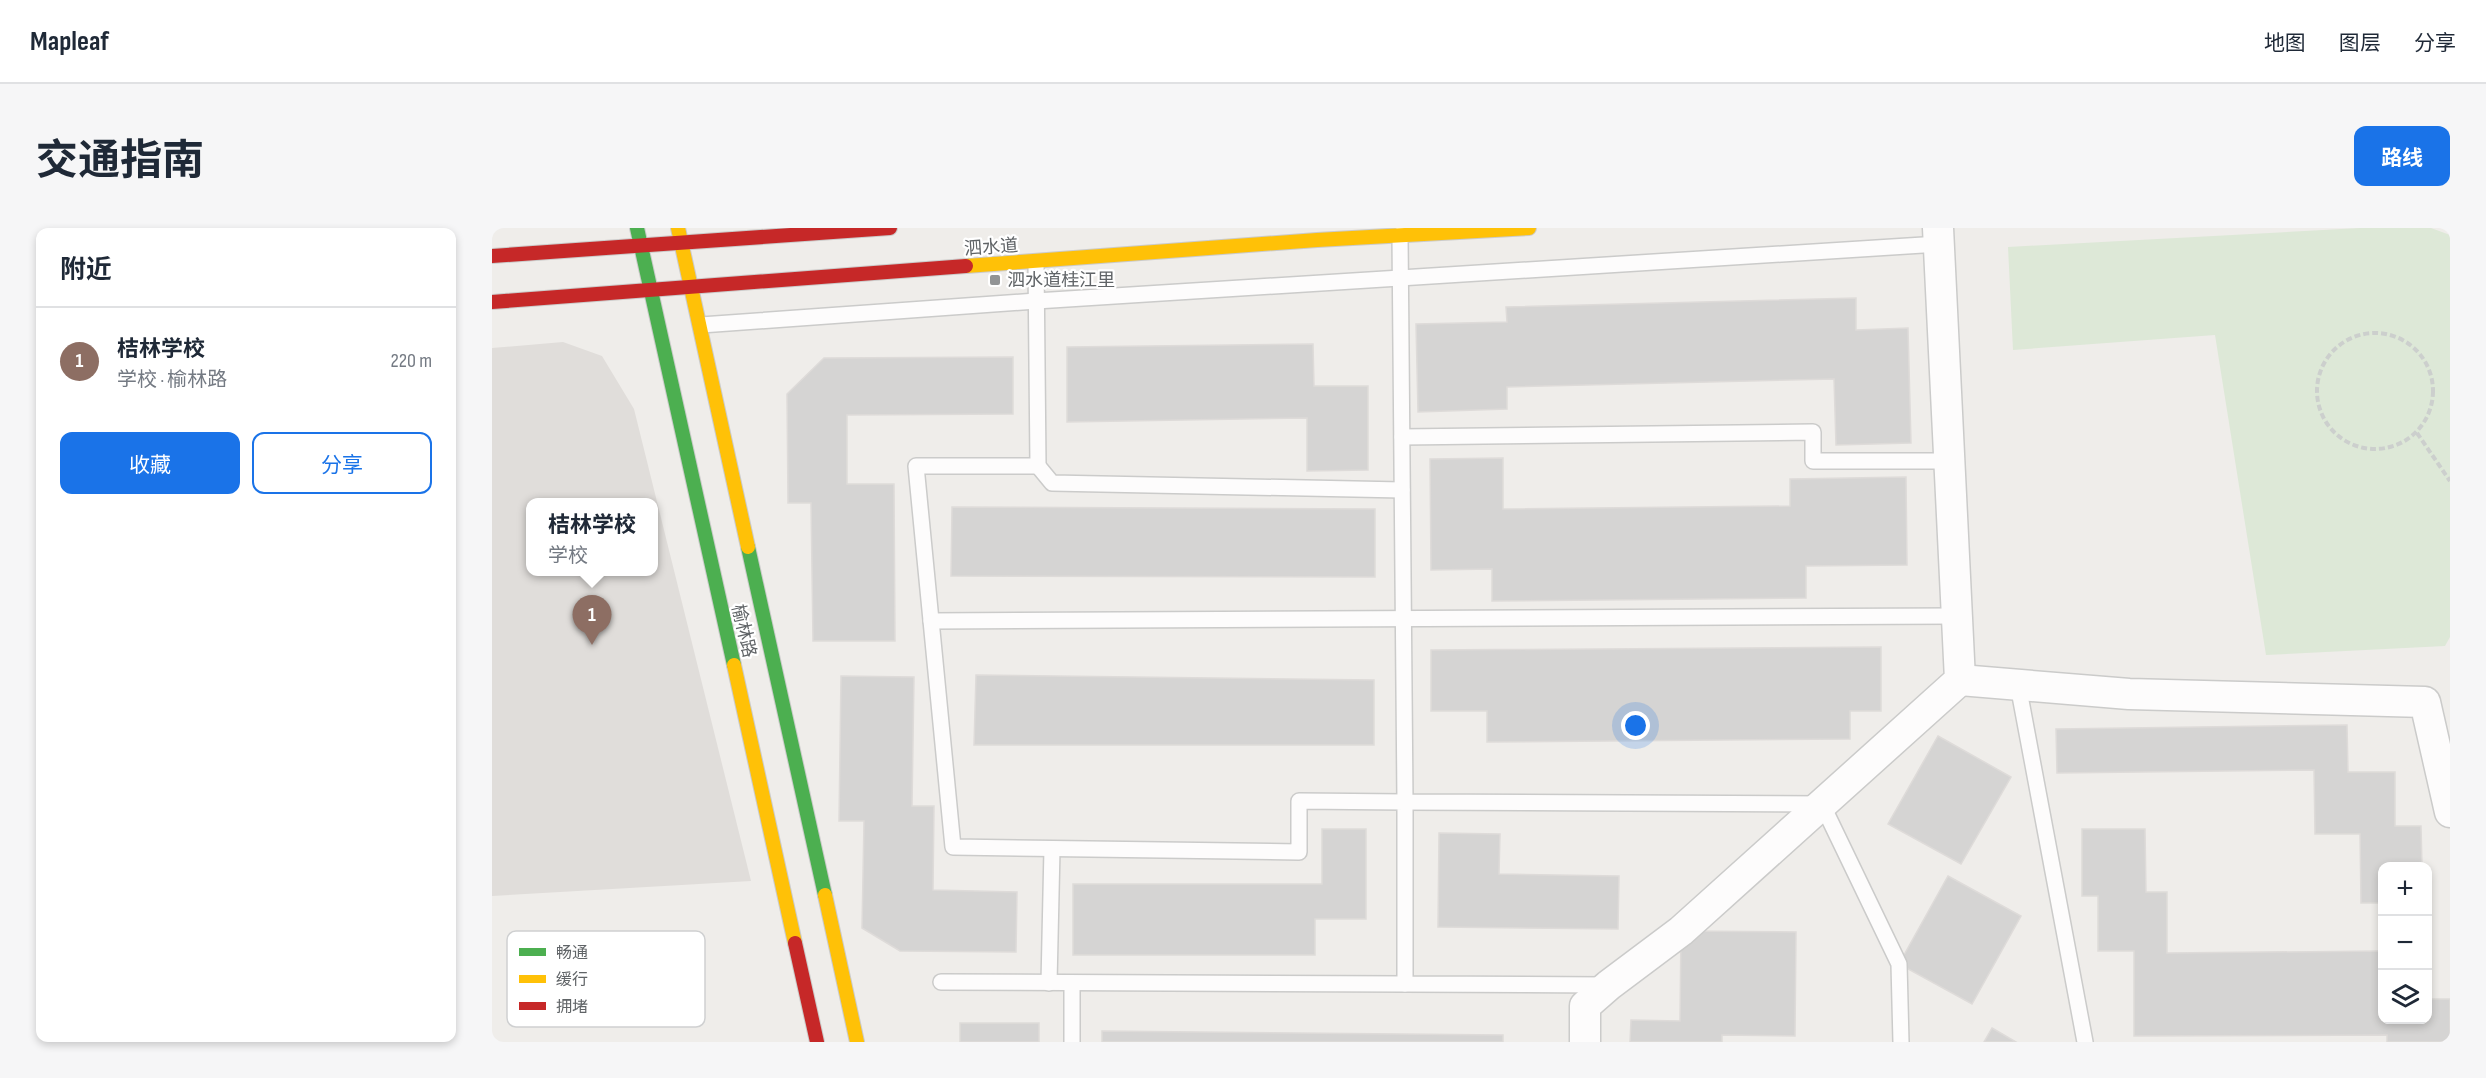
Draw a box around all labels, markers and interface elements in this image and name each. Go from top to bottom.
text: Mapleaf [30,25,109,58]
text: 地图 [2264,31,2306,56]
text: 图层 [2339,31,2381,56]
text: 分享 [2414,31,2456,56]
button: 路线 [2354,126,2450,186]
text: 交通指南 [36,136,204,187]
street label: 泗水道 [963,235,1019,260]
text: 附近 [60,255,112,286]
place label: 泗水道桂江里 [1007,270,1115,291]
marker: 泗水道桂江里 [988,273,1002,287]
text: 桔林学校 [117,336,205,363]
text: 1 [76,349,83,373]
text: 220 m [391,349,432,373]
text: 学校 · 榆林路 [117,368,227,392]
button: 收藏 [60,432,240,494]
button: 分享 [252,432,432,494]
popup [526,498,658,576]
text: 桔林学校 [548,512,636,539]
text: 学校 [548,544,588,568]
pin: 1 [572,596,612,645]
street label: 榆林路 [727,602,760,660]
your location [1621,711,1650,740]
map controls [2378,862,2432,1024]
button: + [2378,862,2432,916]
button: − [2378,916,2432,970]
legend [507,931,705,1027]
text: 畅通 [556,944,588,963]
button: layers [2378,970,2432,1024]
text: 缓行 [556,971,588,990]
text: 拥堵 [556,998,588,1017]

